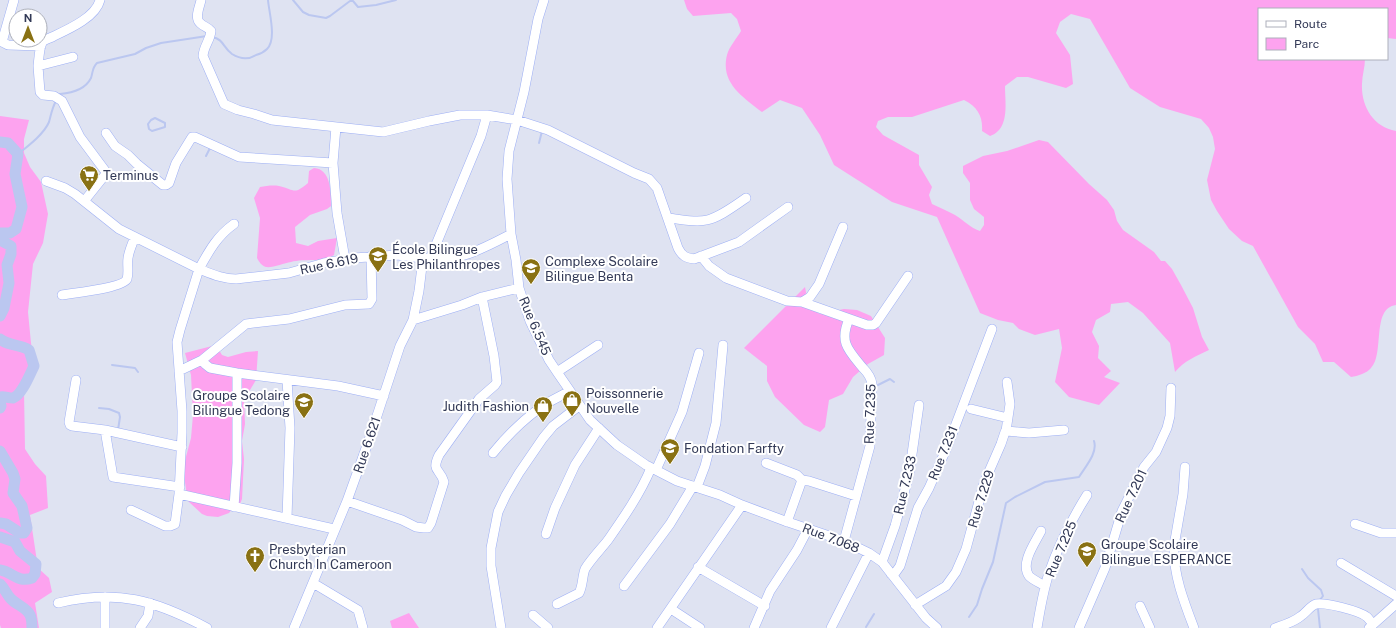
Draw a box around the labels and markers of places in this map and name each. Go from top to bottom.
supermarket icon: Terminus [78,164,100,192]
place label: Terminus [103,168,158,183]
place label: École Bilingue Les Philanthropes [392,241,500,272]
school or university icon: École Bilingue Les Philanthropes [367,245,389,273]
place label: Complexe Scolaire Bilingue Benta [545,254,658,284]
school or university icon: Complexe Scolaire Bilingue Benta [520,257,542,285]
place label: Poissonnerie Nouvelle [586,386,663,416]
place label: Groupe Scolaire Bilingue Tedong [193,388,290,418]
shop icon: Poissonnerie Nouvelle [561,389,583,417]
school or university icon: Groupe Scolaire Bilingue Tedong [293,391,315,419]
shop icon: Judith Fashion [532,395,554,423]
place label: Judith Fashion [443,399,529,414]
school or university icon: Fondation Farfty [659,437,681,465]
place label: Fondation Farfty [684,441,784,456]
place label: Groupe Scolaire Bilingue ESPERANCE [1101,537,1232,567]
school or university icon: Groupe Scolaire Bilingue ESPERANCE [1076,540,1098,568]
place label: Presbyterian Church In Cameroon [269,542,392,572]
church icon: Presbyterian Church In Cameroon [244,545,266,573]

